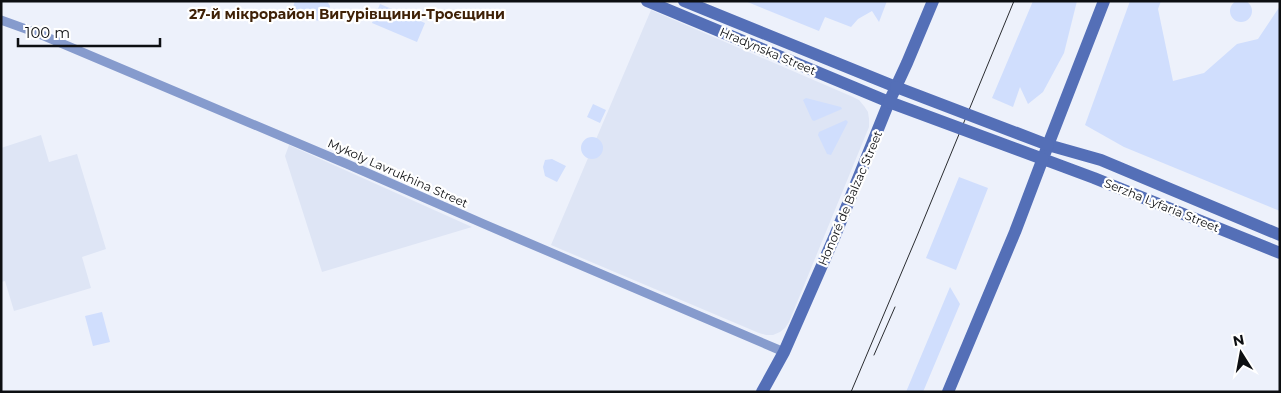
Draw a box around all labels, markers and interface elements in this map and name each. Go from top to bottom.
district label: 27-й мікрорайон Вигурівщини-Троєщини [189,5,505,23]
scale bar [18,15,160,47]
text: 100 m [25,23,70,42]
street label: Hradynska Street [718,24,819,78]
street label: Honoré de Balzac Street [815,128,885,268]
street label: Mykoly Lavrukhina Street [326,135,470,211]
street label: Serzha Lyfaria Street [1102,175,1222,235]
north arrow [1216,328,1266,378]
text: N [1231,330,1246,350]

